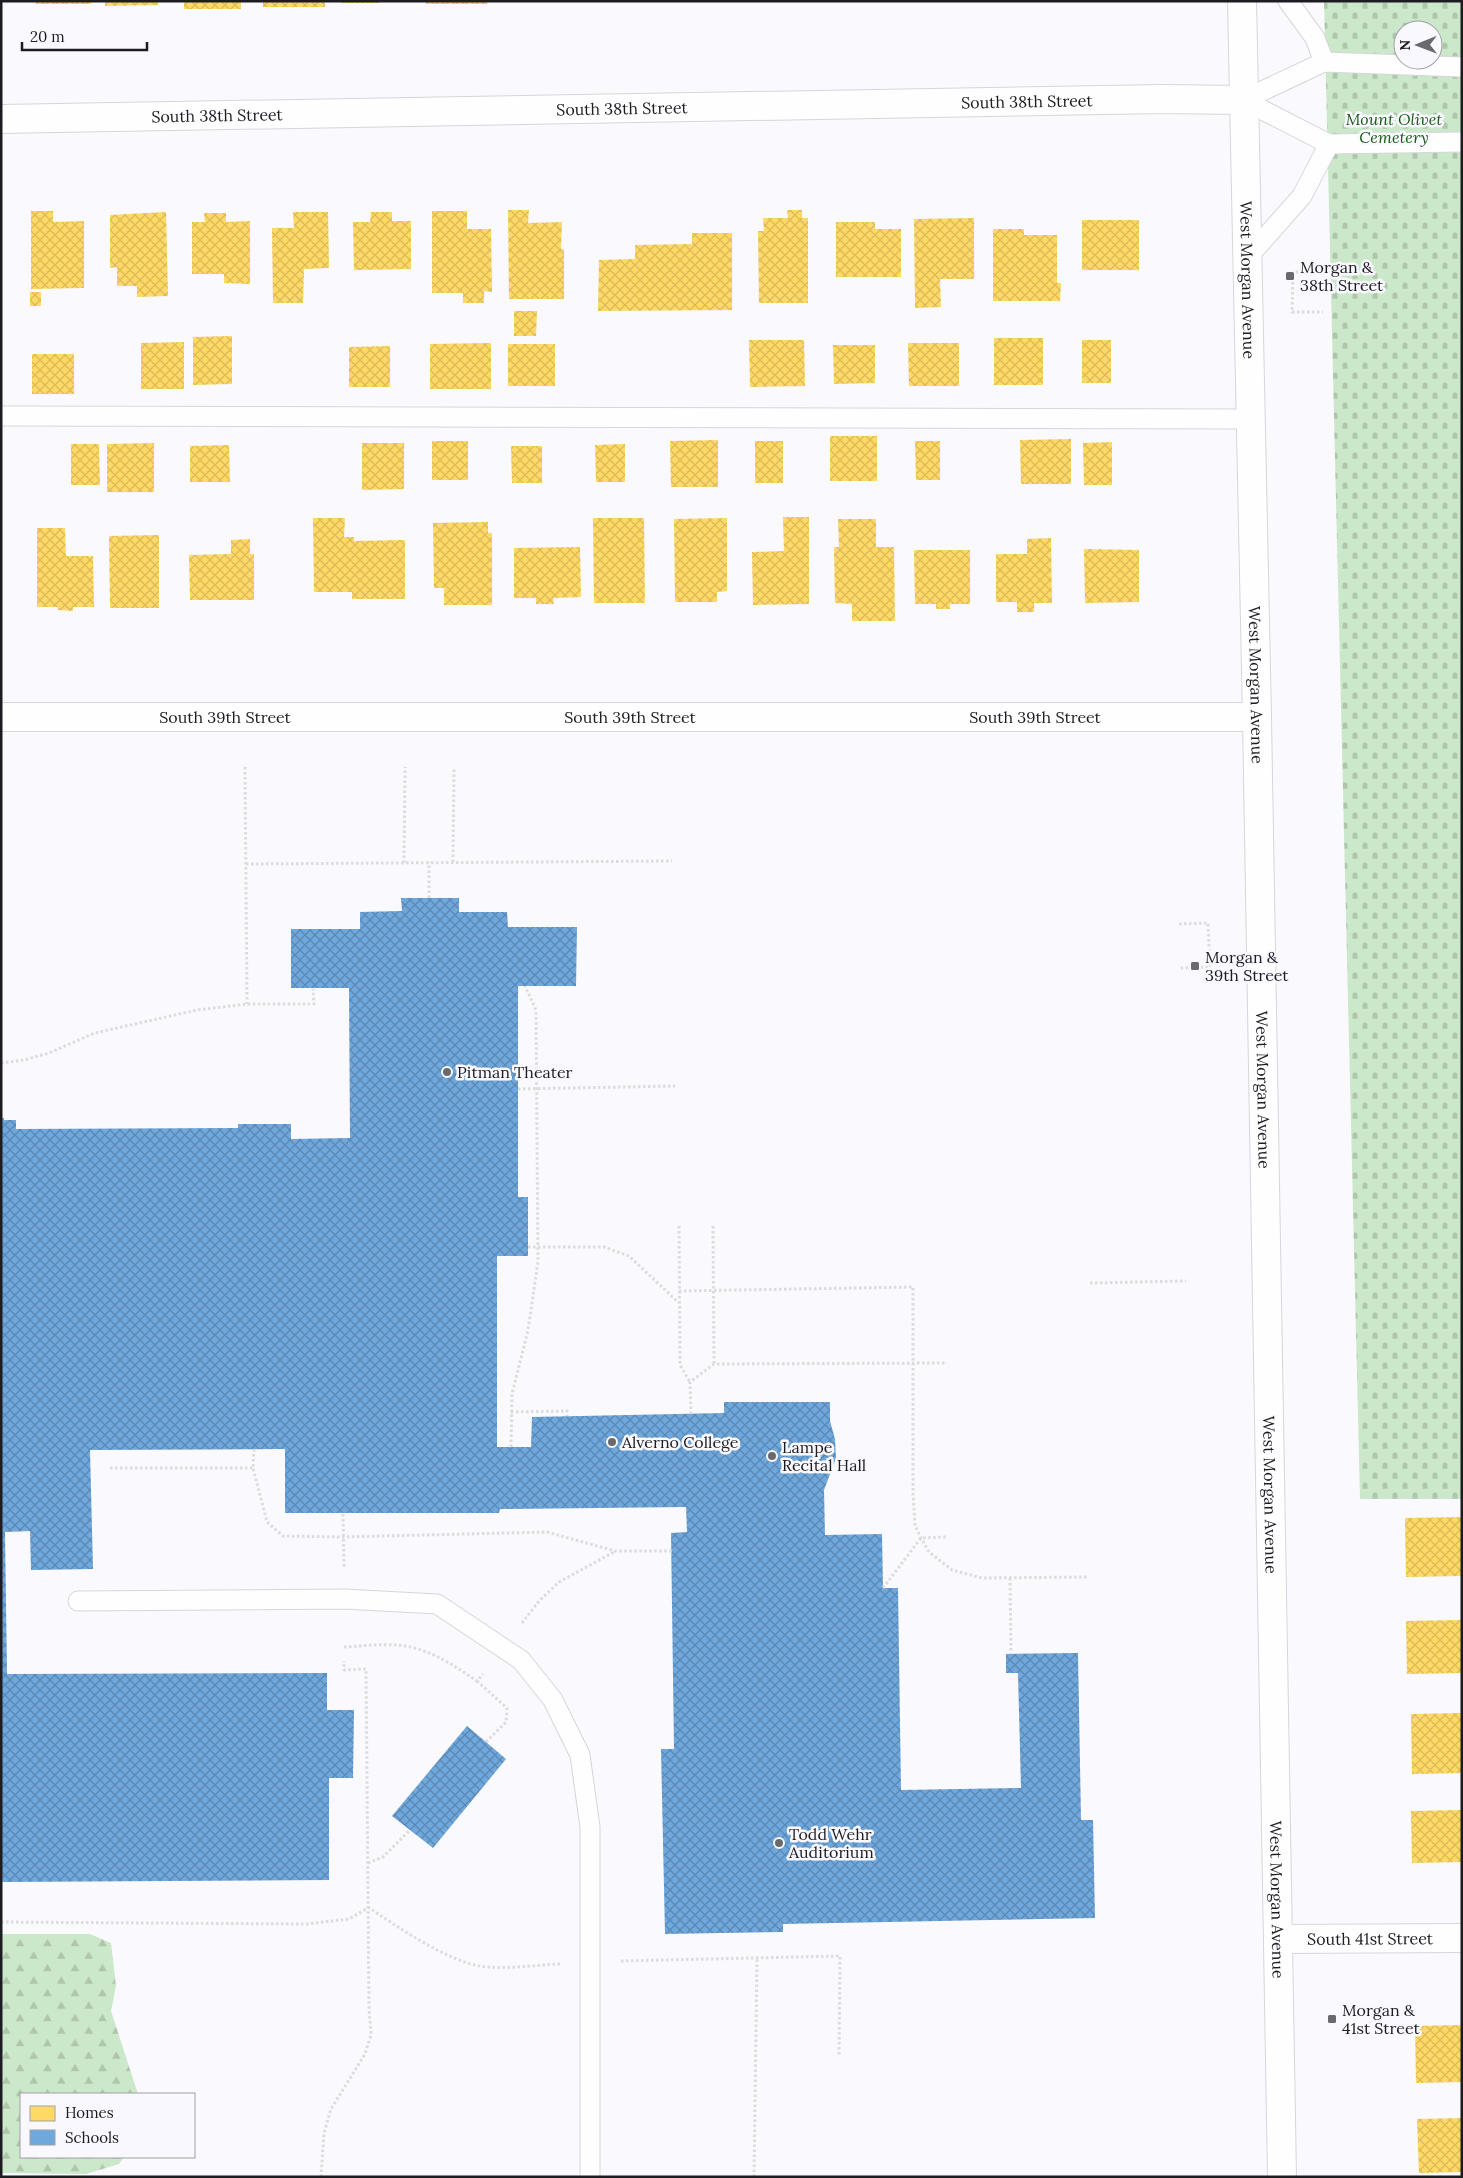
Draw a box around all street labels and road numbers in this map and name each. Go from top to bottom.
street label: South 38th Street [961,90,1093,112]
street label: South 38th Street [556,97,689,119]
street label: South 38th Street [151,104,284,126]
street label: West Morgan Avenue [1236,201,1260,359]
street label: West Morgan Avenue [1245,606,1268,764]
street label: South 39th Street [159,707,292,727]
street label: South 39th Street [564,707,697,727]
street label: South 39th Street [969,707,1102,727]
street label: West Morgan Avenue [1252,1011,1275,1169]
street label: West Morgan Avenue [1259,1416,1282,1574]
street label: West Morgan Avenue [1266,1820,1289,1979]
street label: South 41st Street [1307,1928,1434,1949]

